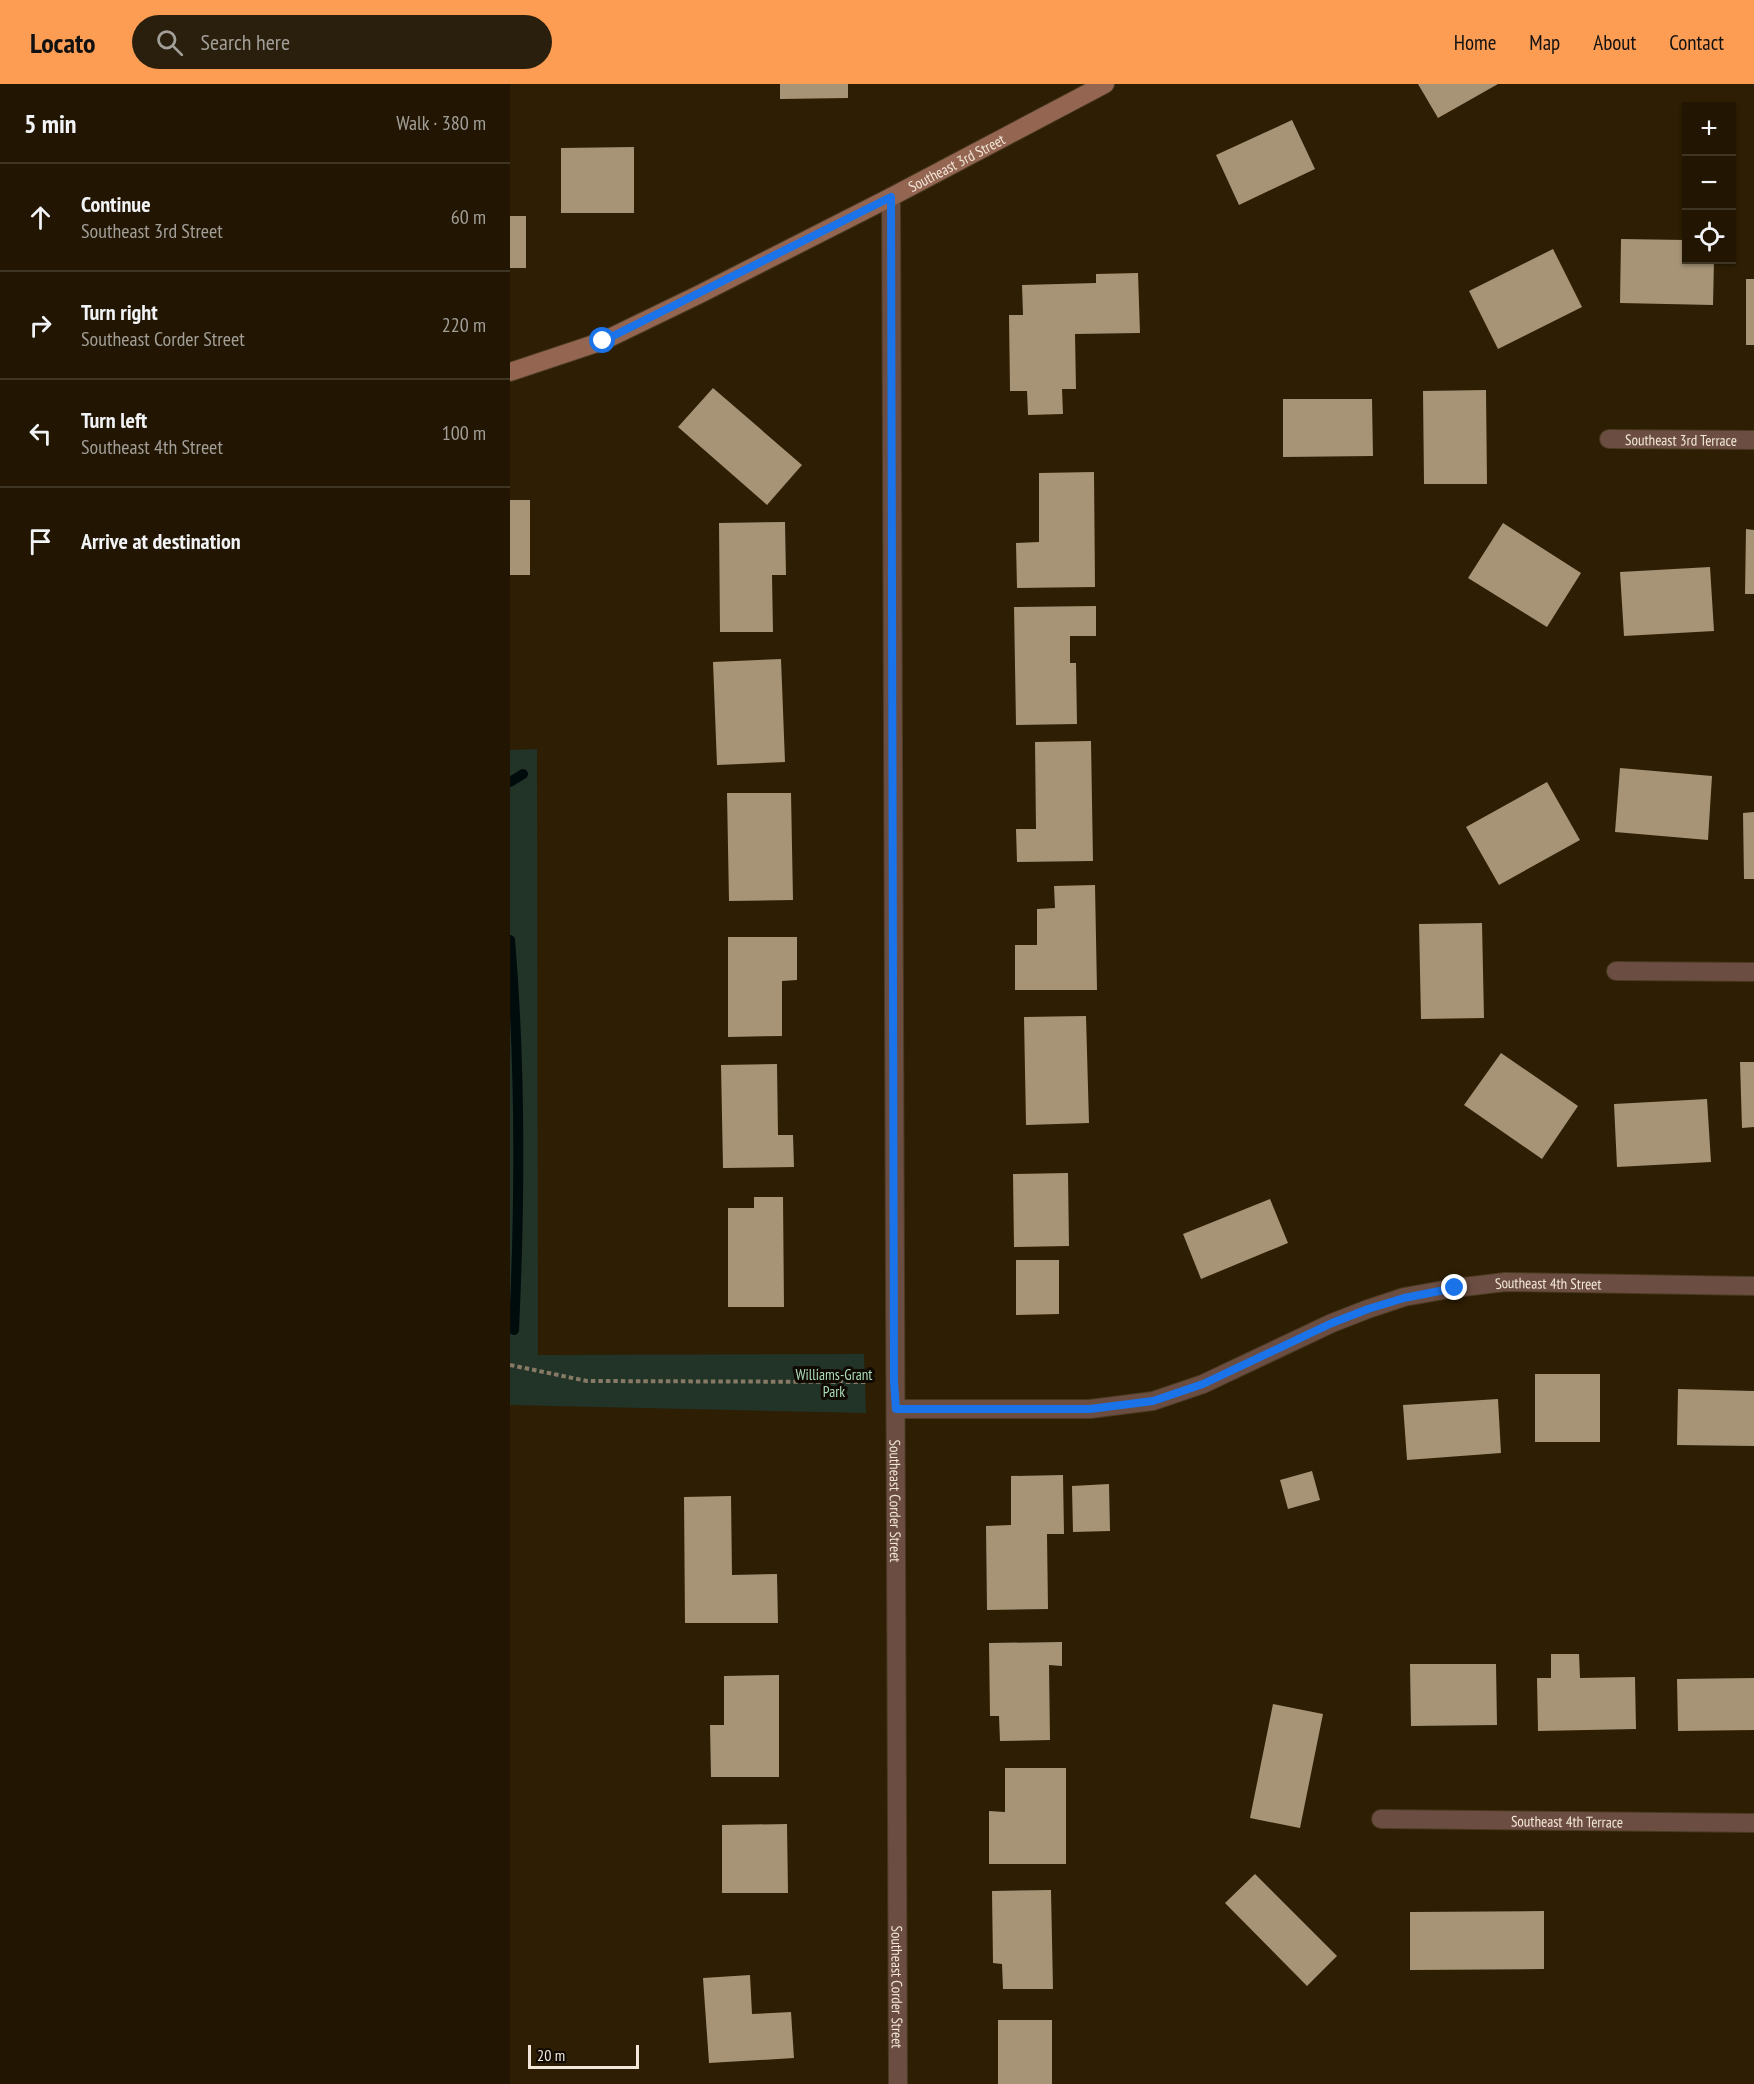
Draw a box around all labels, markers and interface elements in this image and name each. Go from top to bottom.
search box [132,15,552,69]
text: Locato [30,24,96,61]
icon: search [153,26,186,59]
text: Search here [201,28,290,56]
text: Home [1454,29,1496,56]
text: Map [1529,29,1560,56]
text: About [1593,29,1636,56]
text: Contact [1669,29,1724,56]
map controls [1682,102,1736,264]
button: + [1682,102,1736,156]
text: 5 min [24,107,77,140]
text: Walk · 380 m [396,110,486,136]
street label: Southeast 3rd Street [905,129,1008,196]
button: − [1682,156,1736,210]
text: Continue [81,190,151,218]
icon: ahead [24,201,57,234]
text: 60 m [451,204,486,230]
button: locate [1682,210,1736,264]
text: Southeast 3rd Street [81,218,223,244]
text: Turn right [81,298,158,326]
icon: right [24,309,57,342]
text: 220 m [442,312,486,338]
text: Southeast Corder Street [81,326,245,352]
route start [589,327,615,353]
text: Turn left [81,406,147,434]
icon: left [24,417,57,450]
text: 100 m [442,420,486,446]
street label: Southeast 3rd Terrace [1625,430,1737,449]
text: Southeast 4th Street [81,434,223,460]
icon: arrive [24,525,57,558]
text: Arrive at destination [81,527,241,555]
street label: Southeast 4th Street [1494,1272,1602,1293]
route end [1441,1274,1467,1300]
park label: Williams-Grant Park [796,1365,872,1401]
street label: Southeast Corder Street [886,1439,906,1563]
street label: Southeast 4th Terrace [1511,1811,1623,1831]
street label: Southeast Corder Street [888,1925,907,2049]
scale bar [528,2042,639,2070]
text: 20 m [537,2045,565,2065]

